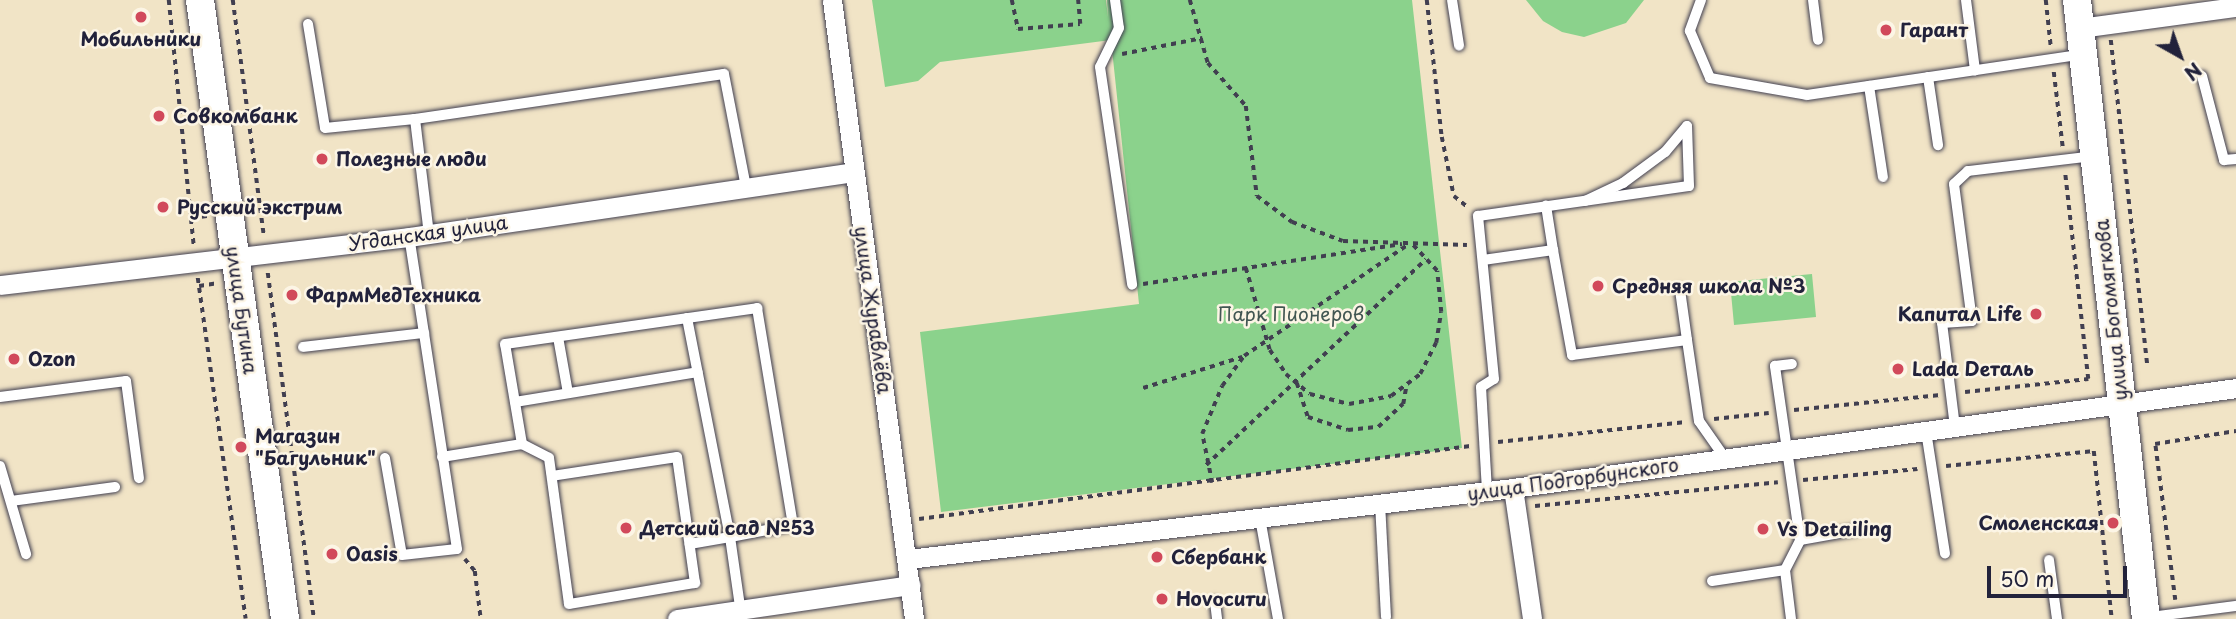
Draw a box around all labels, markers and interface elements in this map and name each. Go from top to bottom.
marker: Мобильники [133,9,149,25]
place label: Гарант [1900,19,1968,41]
north arrow [2145,21,2215,91]
marker: Гарант [1878,22,1894,38]
place label: Мобильники [80,28,202,50]
text: N [2179,57,2208,88]
place label: Совкомбанк [173,105,298,127]
marker: Совкомбанк [151,108,167,124]
place label: Полезные люди [336,148,488,170]
marker: Полезные люди [314,151,330,167]
place label: Русский экстрим [177,196,344,218]
marker: Русский экстрим [155,199,171,215]
street label: Угданская улица [346,210,510,256]
street label: улица Богомягкова [2090,218,2132,402]
street label: улица Журавлёва [850,224,896,396]
street label: улица Бутина [222,244,262,376]
place label: Средняя школа №3 [1612,275,1807,297]
marker: Средняя школа №3 [1590,278,1606,294]
place label: ФармМедТехника [306,284,481,306]
marker: ФармМедТехника [284,287,300,303]
park label: Парк Пионеров [1218,303,1364,325]
place label: Капитал Life [1897,303,2022,325]
marker: Капитал Life [2028,306,2044,322]
place label: Ozon [28,348,76,370]
marker: Ozon [6,351,22,367]
place label: Lada Dеталь [1912,358,2035,380]
marker: Lada Dеталь [1890,361,1906,377]
place label: Магазин "Багульник" [255,425,376,469]
marker: Магазин "Багульник" [233,439,249,455]
street label: улица Подгорбунского [1465,453,1681,505]
place label: Смоленская [1978,512,2099,534]
marker: Смоленская [2105,515,2121,531]
place label: Детский сад №53 [640,517,816,539]
place label: Vs Detailing [1777,518,1893,540]
marker: Детский сад №53 [618,520,634,536]
marker: Vs Detailing [1755,521,1771,537]
place label: Oasis [346,543,398,565]
marker: Oasis [324,546,340,562]
place label: Сбербанк [1171,546,1266,568]
marker: Сбербанк [1149,549,1165,565]
scale bar [1991,552,2131,596]
text: 50 m [2000,562,2054,594]
place label: Ноvосити [1176,588,1267,610]
marker: Ноvосити [1154,591,1170,607]

